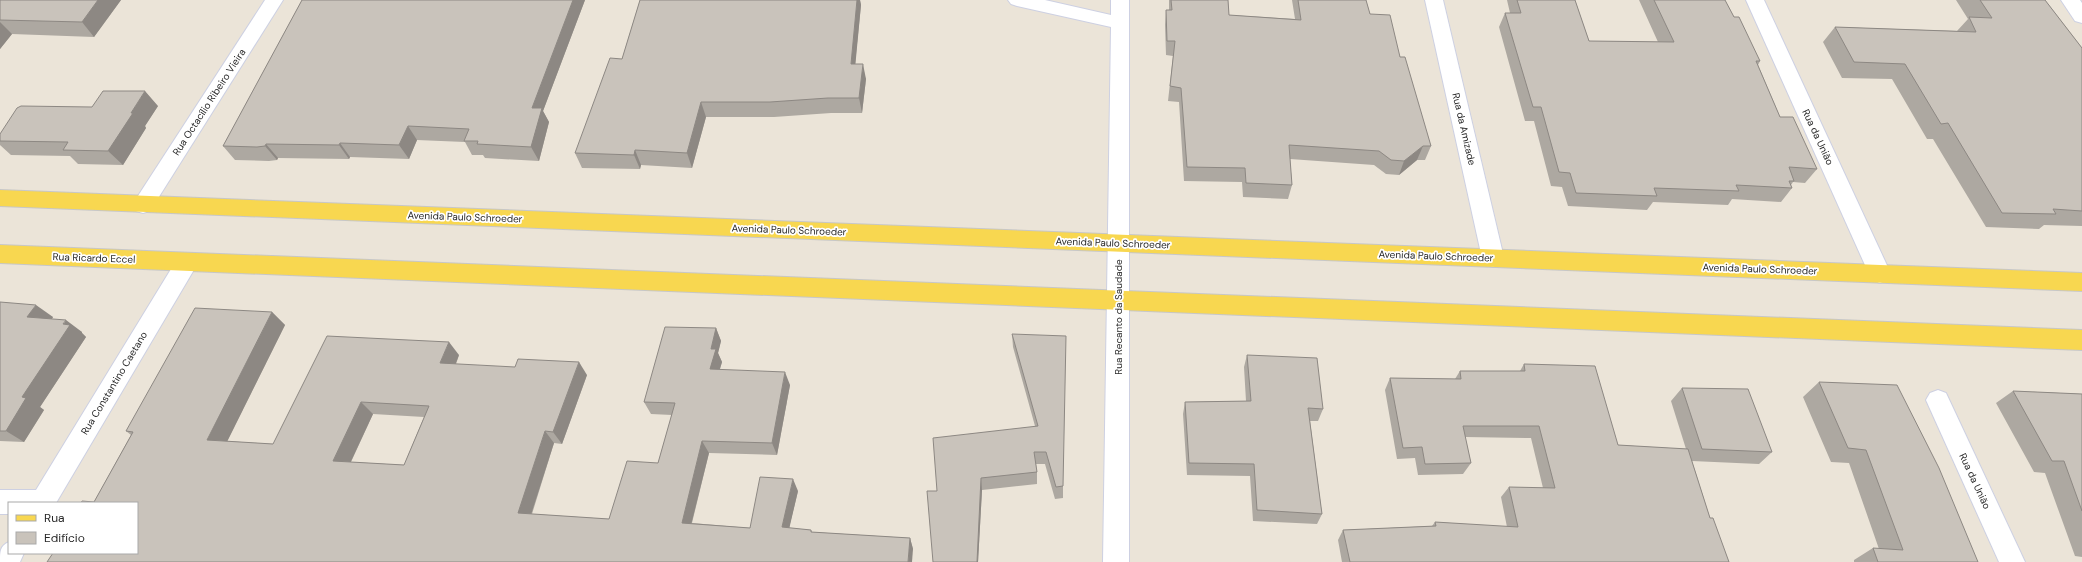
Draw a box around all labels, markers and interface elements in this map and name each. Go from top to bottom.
street label: Rua Octacílio Ribeiro Vieira [170,46,248,158]
street label: Rua da Amizade [1449,91,1479,167]
street label: Rua da União [1799,107,1837,167]
street label: Avenida Paulo Schroeder [407,208,523,226]
street label: Avenida Paulo Schroeder [731,221,847,239]
street label: Avenida Paulo Schroeder [1055,234,1171,252]
street label: Avenida Paulo Schroeder [1378,247,1494,265]
street label: Rua Ricardo Eccel [52,250,136,266]
street label: Rua Recanto da Saudade [1112,259,1125,375]
street label: Avenida Paulo Schroeder [1702,260,1818,278]
street label: Rua Constantino Caetano [78,329,150,437]
street label: Rua da União [1956,451,1994,511]
legend [8,502,138,554]
text: Rua [44,510,65,526]
text: Edifício [44,530,85,546]

